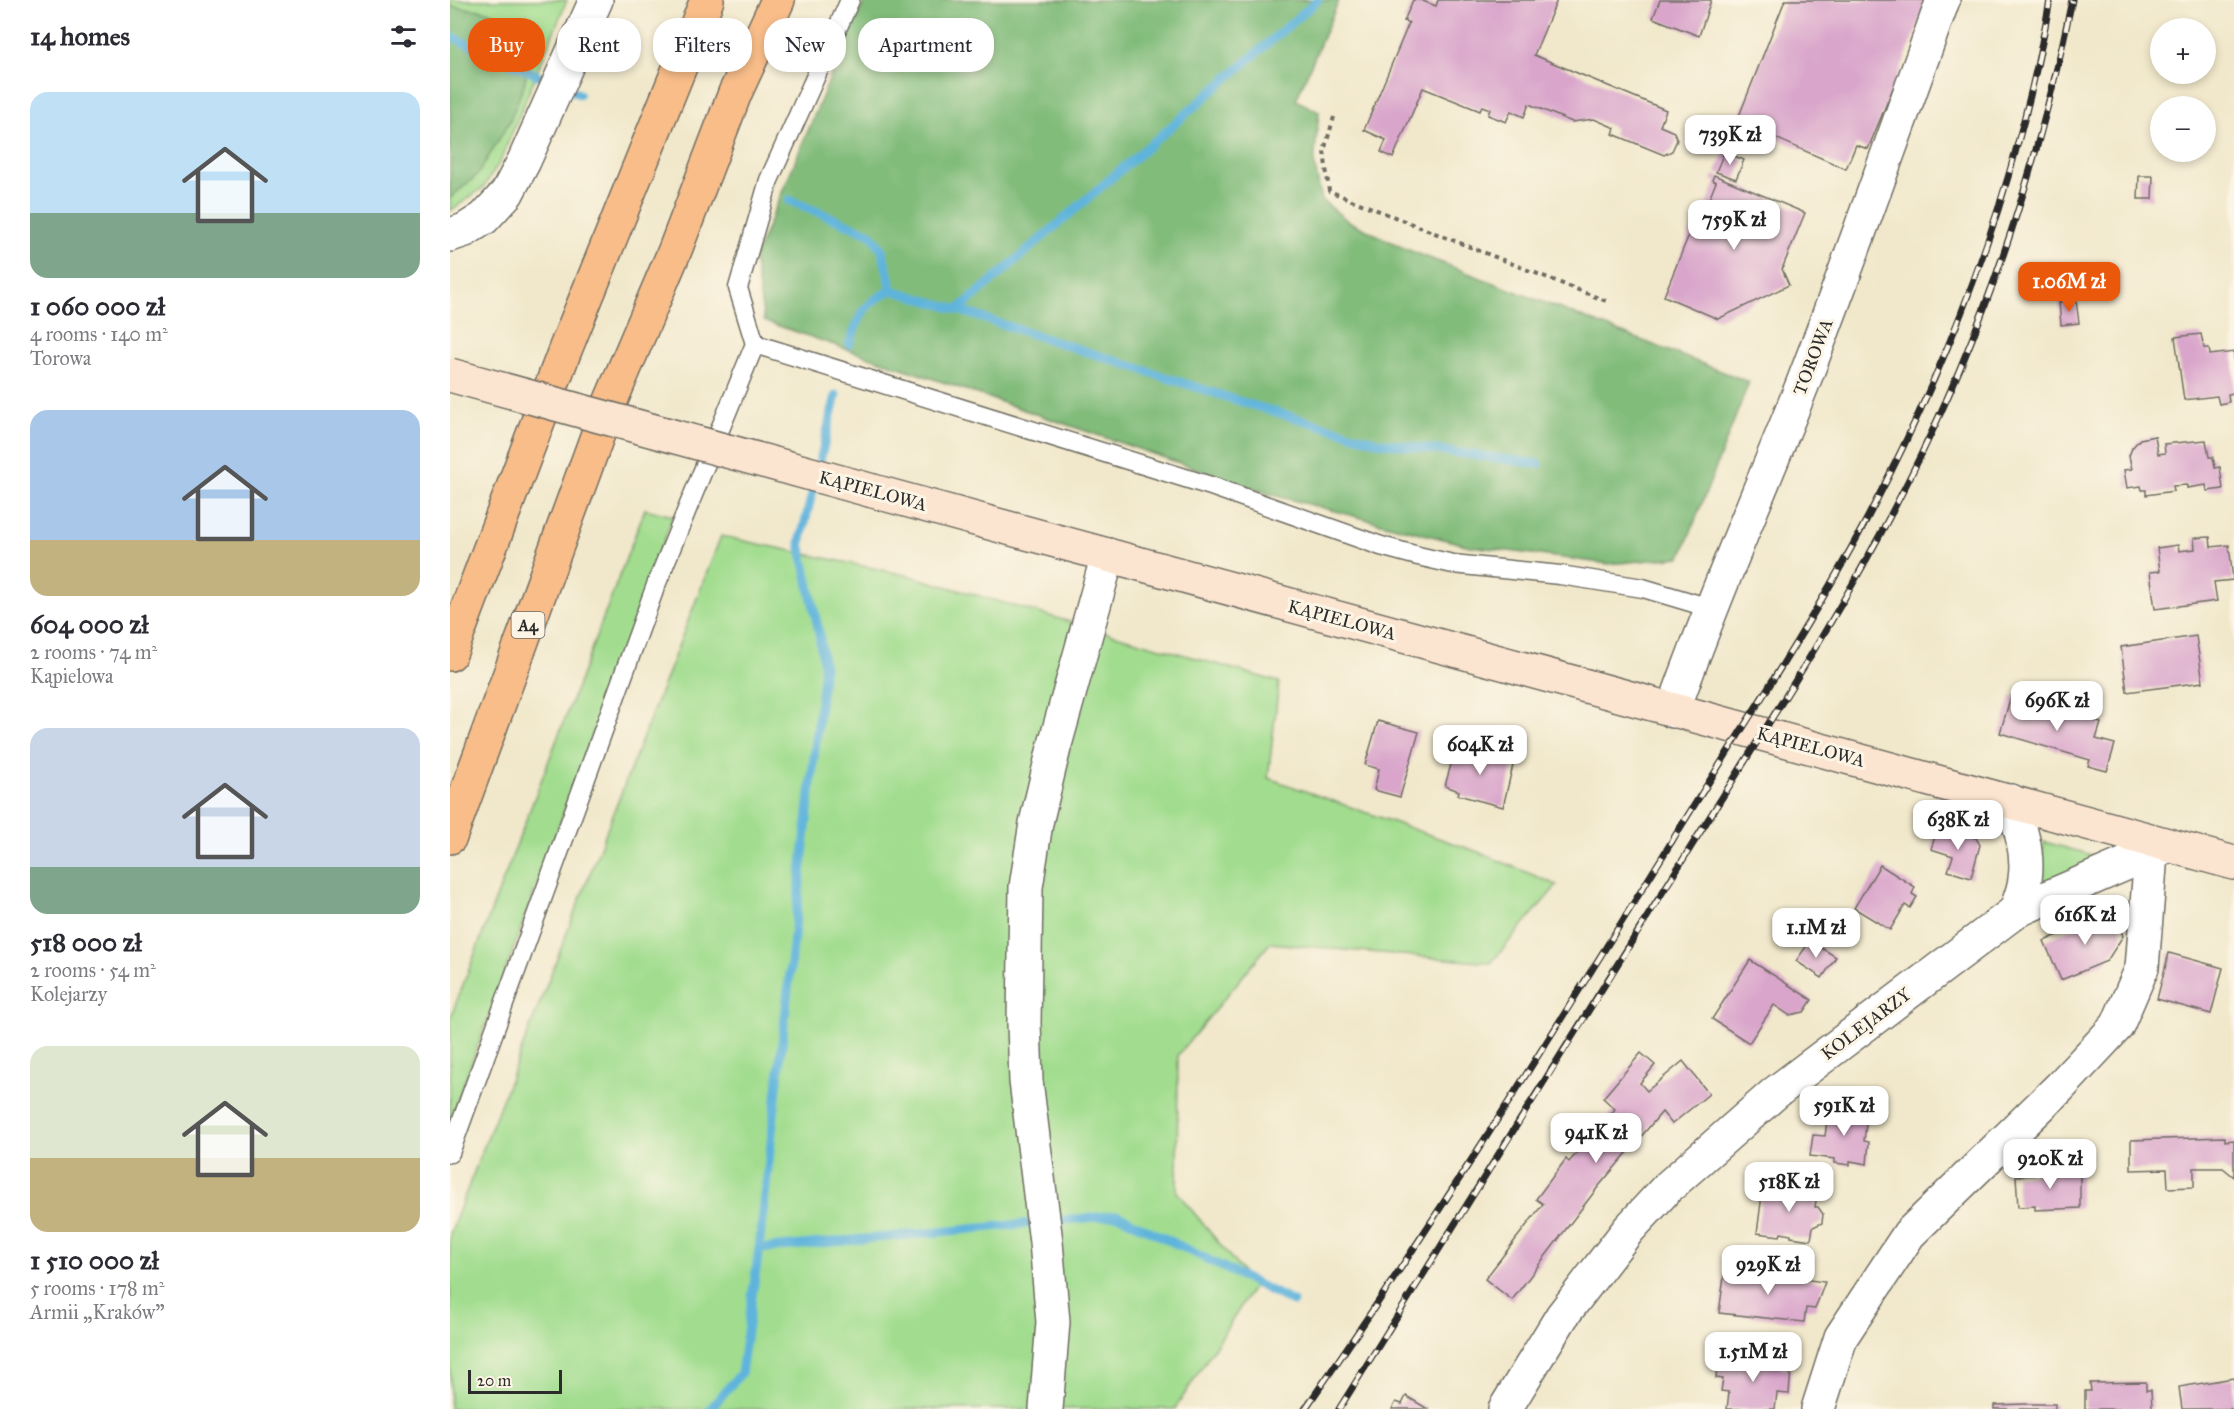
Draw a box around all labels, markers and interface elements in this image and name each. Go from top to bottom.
chip: Buy [468,18,545,72]
chip: Rent [557,18,641,72]
chip: Filters [653,18,752,72]
chip: New [764,18,846,72]
chip: Apartment [858,18,994,72]
map controls [2150,18,2216,162]
button: + [2150,18,2216,84]
text: 14 homes [30,20,130,52]
icon: filters [387,20,420,53]
button: − [2150,96,2216,162]
pin: 739K zł [1675,115,1785,166]
text: 739K zł [1699,122,1761,146]
icon: home [171,131,279,239]
pin: 759K zł [1679,200,1789,251]
text: 759K zł [1702,207,1766,231]
pin: 1.06M zł [2007,262,2131,313]
text: 1.06M zł [2032,269,2106,293]
text: 1 060 000 zł [30,290,165,322]
street label: TOROWA [1788,316,1838,398]
text: 4 rooms · 140 m² [30,322,168,346]
text: Torowa [30,346,91,370]
icon: home [171,449,279,557]
street label: KĄPIELOWA [817,466,929,516]
street label: KĄPIELOWA [1286,595,1398,645]
text: 604 000 zł [30,608,149,640]
road number: A4 [512,612,544,638]
text: 2 rooms · 74 m² [30,640,157,664]
text: Kąpielowa [30,664,113,688]
pin: 696K zł [2002,681,2112,732]
text: 696K zł [2025,688,2089,712]
street label: KĄPIELOWA [1755,722,1867,772]
pin: 604K zł [1425,725,1535,776]
text: 604K zł [1447,732,1513,756]
icon: home [171,767,279,875]
pin: 638K zł [1903,800,2013,851]
text: 638K zł [1927,807,1989,831]
pin: 616K zł [2030,895,2140,946]
text: 616K zł [2054,902,2116,926]
pin: 1.1M zł [1761,908,1871,959]
text: 1.1M zł [1786,915,1846,939]
text: 518 000 zł [30,926,142,958]
text: 2 rooms · 54 m² [30,958,156,982]
text: Kolejarzy [30,982,107,1006]
street label: KOLEJARZY [1817,983,1916,1066]
icon: home [171,1085,279,1193]
pin: 591K zł [1789,1086,1899,1137]
text: 591K zł [1814,1093,1874,1117]
pin: 941K zł [1541,1113,1651,1164]
text: 941K zł [1565,1120,1627,1144]
pin: 920K zł [1995,1139,2105,1190]
text: 920K zł [2017,1146,2083,1170]
pin: 518K zł [1734,1162,1844,1213]
text: 518K zł [1759,1169,1820,1193]
text: 1 510 000 zł [30,1244,159,1276]
pin: 929K zł [1713,1245,1823,1296]
text: 929K zł [1736,1252,1800,1276]
text: 5 rooms · 178 m² [30,1276,165,1300]
text: Armii „Kraków” [30,1300,165,1324]
pin: 1.51M zł [1691,1332,1815,1383]
text: 1.51M zł [1719,1339,1787,1363]
scale bar [468,1367,562,1394]
text: 20 m [477,1371,511,1390]

